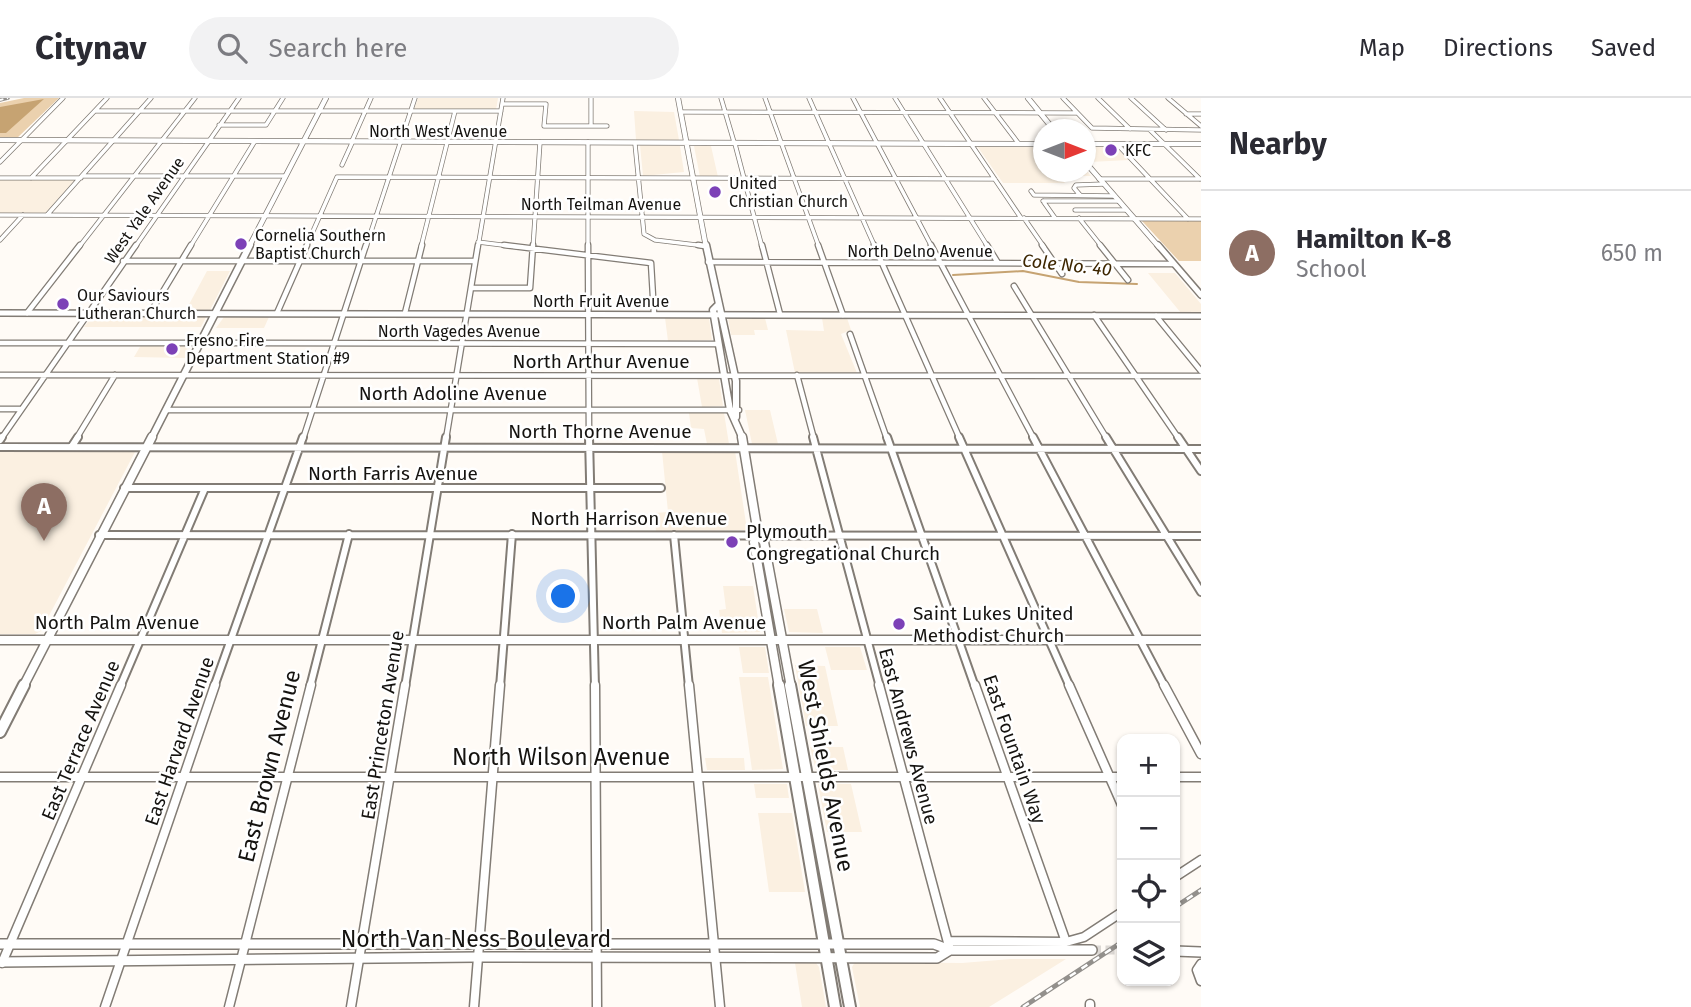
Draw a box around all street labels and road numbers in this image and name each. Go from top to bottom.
street label: North West Avenue [369,122,507,141]
street label: West Yale Avenue [100,153,188,267]
street label: North Teilman Avenue [521,195,681,214]
street label: North Delno Avenue [847,242,993,261]
street label: North Fruit Avenue [533,292,669,311]
street label: North Vagedes Avenue [378,322,540,341]
street label: North Arthur Avenue [512,350,690,373]
street label: North Adoline Avenue [359,382,547,405]
street label: North Thorne Avenue [508,420,692,443]
street label: North Farris Avenue [308,462,478,485]
street label: North Harrison Avenue [531,507,727,530]
street label: North Palm Avenue [35,611,199,634]
street label: North Palm Avenue [602,611,766,634]
street label: East Princeton Avenue [356,629,409,821]
street label: East Andrews Avenue [874,645,943,827]
street label: East Harvard Avenue [140,654,219,829]
street label: East Terrace Avenue [36,657,125,824]
street label: West Shields Avenue [792,658,860,874]
street label: East Brown Avenue [232,667,306,865]
street label: East Fountain Way [978,672,1051,827]
street label: North Wilson Avenue [452,743,670,771]
street label: North Van Ness Boulevard [341,925,611,953]

